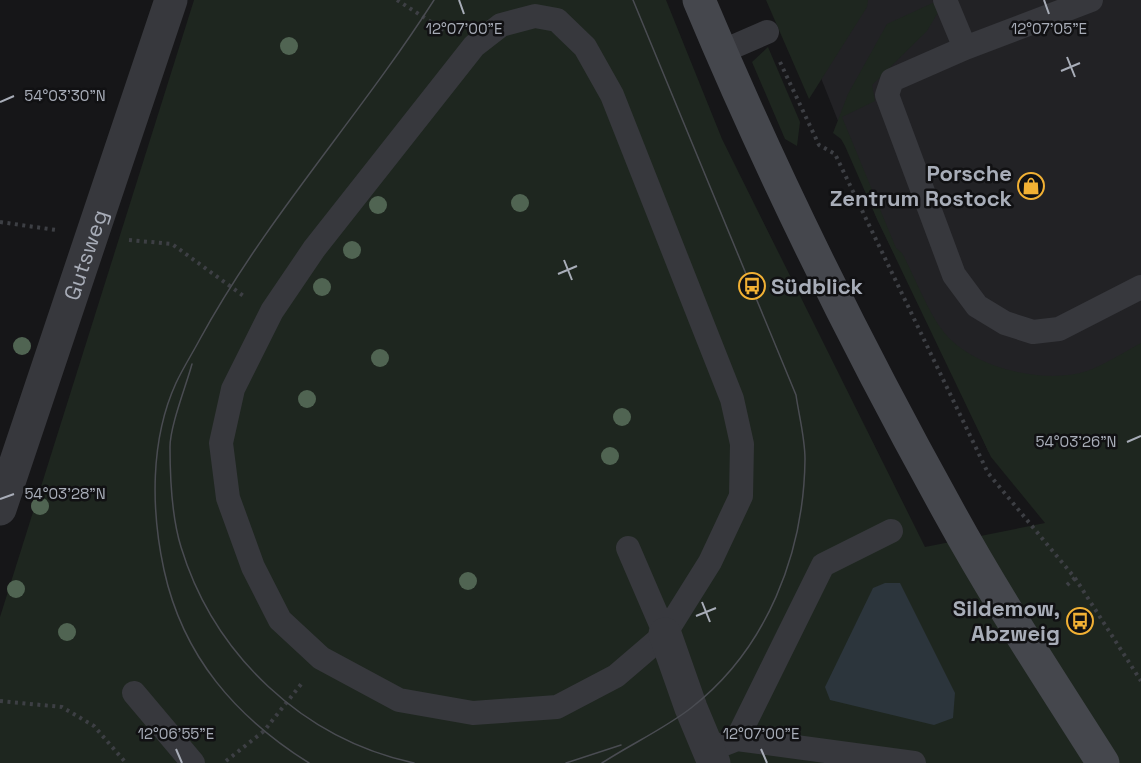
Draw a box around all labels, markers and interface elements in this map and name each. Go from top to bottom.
text: 12°07'00"E [426,19,502,38]
text: 12°07'05"E [1011,19,1087,38]
text: 54°03'30"N [24,86,106,105]
place label: Porsche Zentrum Rostock [830,159,1013,212]
shop icon: Porsche Zentrum Rostock [1016,171,1046,201]
street label: Gutsweg [57,206,114,304]
bus stop icon: Südblick [737,271,767,301]
place label: Südblick [771,272,864,300]
text: 54°03'26"N [1035,432,1117,451]
text: 54°03'28"N [24,484,106,503]
place label: Sildemow, Abzweig [953,594,1060,647]
bus stop icon: Sildemow, Abzweig [1065,606,1095,636]
text: 12°06'55"E [138,724,214,743]
text: 12°07'00"E [723,724,799,743]

